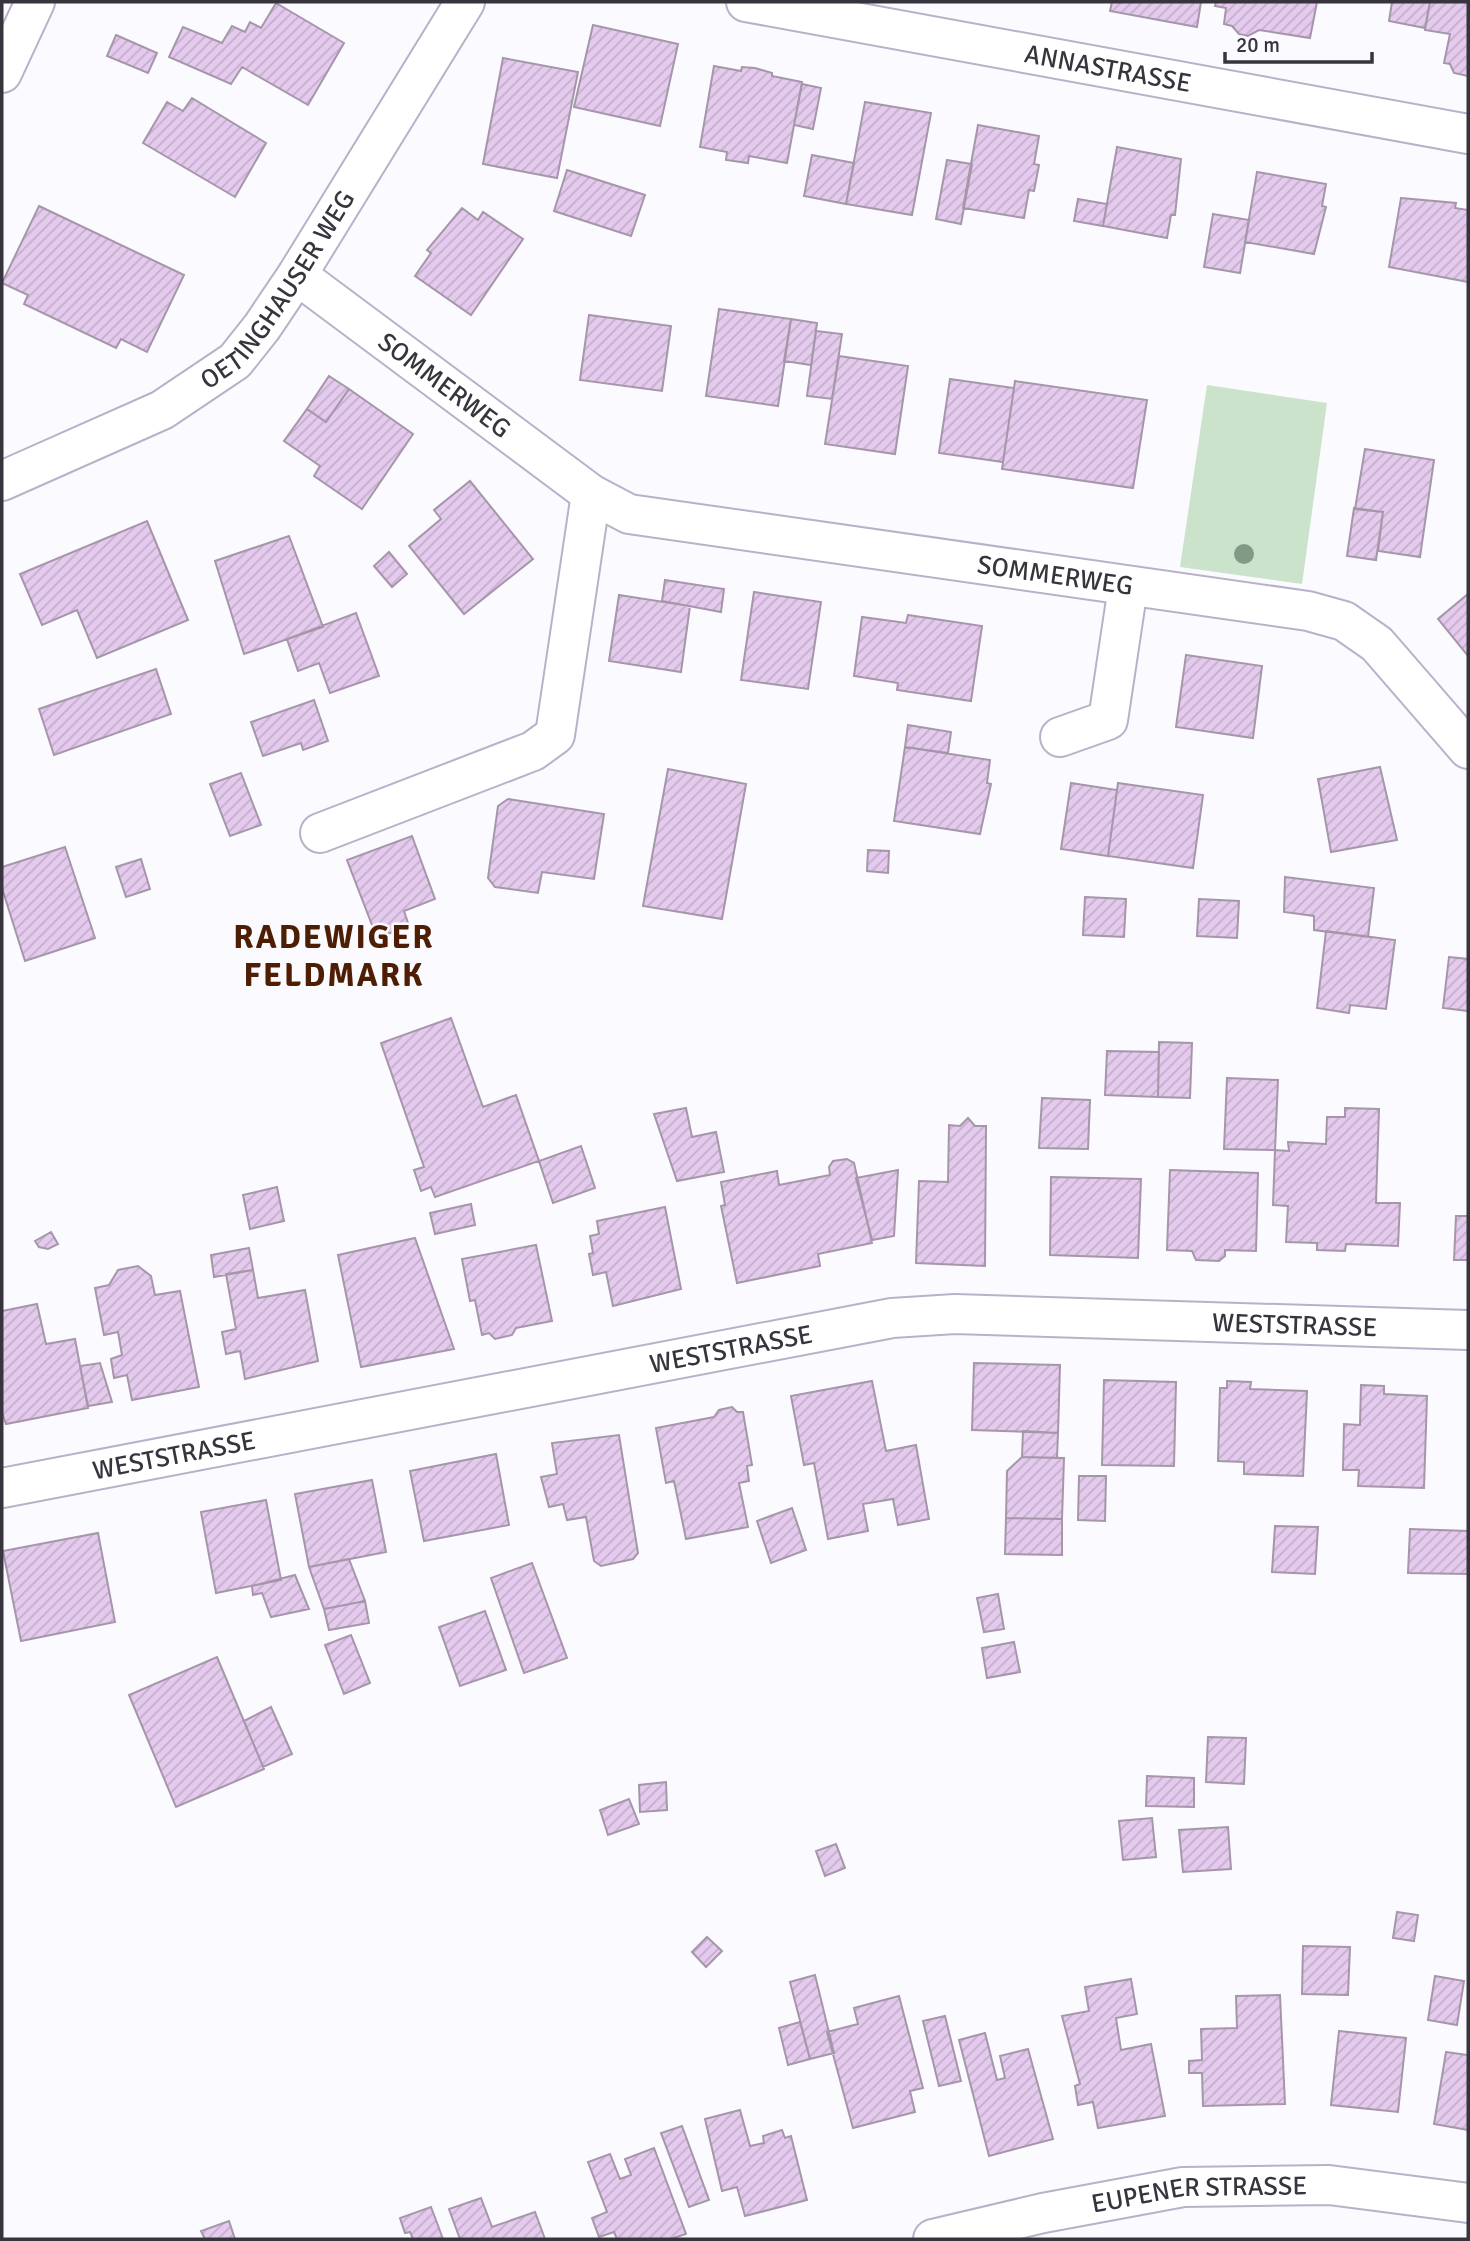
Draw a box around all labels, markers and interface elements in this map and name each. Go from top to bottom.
scale bar [1225,21,1372,65]
text: 20 m [1236,32,1280,58]
street label: ANNASTRASSE [1022,38,1194,100]
street label: OETINGHAUSER WEG [195,185,362,397]
street label: SOMMERWEG [371,326,516,445]
street label: SOMMERWEG [975,549,1135,603]
district label: RADEWIGER FELDMARK [233,917,435,996]
street label: WESTSTRASSE [1212,1307,1378,1344]
street label: WESTSTRASSE [647,1319,815,1381]
street label: WESTSTRASSE [90,1425,258,1487]
street label: EUPENER STRASSE [1089,2170,1307,2221]

